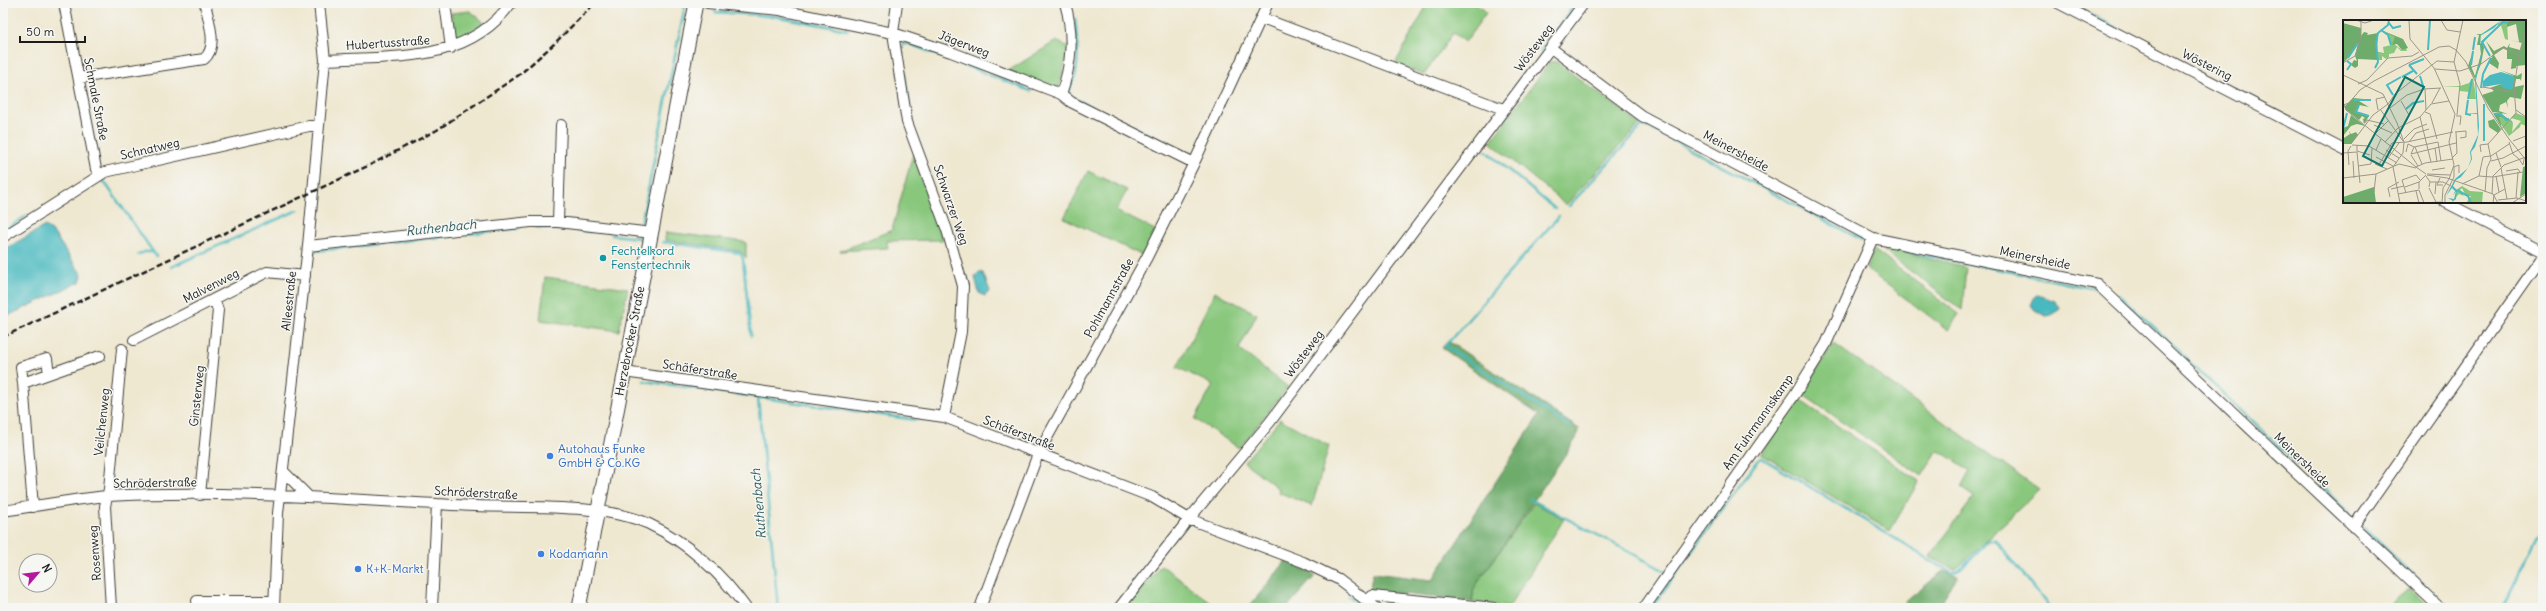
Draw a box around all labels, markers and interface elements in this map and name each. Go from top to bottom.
scale bar [20,18,85,44]
inset map [2343,20,2526,203]
street label: Wösteweg [1511,21,1556,74]
text: 50 m [26,24,55,39]
street label: Jägerweg [936,27,992,60]
street label: Hubertusstraße [345,32,431,53]
street label: Wöstering [2180,46,2235,84]
street label: Schmale Straße [81,56,112,142]
street label: Meinersheide [1701,127,1772,174]
street label: Schnatweg [119,134,181,163]
street label: Schwarzer Weg [931,163,972,247]
water label: Ruthenbach [405,215,478,240]
place label: Fechtelkord Fenstertechnik [611,243,690,272]
street label: Meinersheide [1998,243,2072,272]
marker: Fechtelkord Fenstertechnik [598,253,608,263]
street label: Pohlmannstraße [1080,255,1137,340]
street label: Malvenweg [180,265,241,306]
street label: Alleestraße [278,270,299,332]
street label: Herzebrocker Straße [612,285,648,397]
street label: Wösteweg [1281,327,1326,380]
street label: Schäferstraße [662,356,739,383]
street label: Ginsterweg [186,365,207,427]
street label: Am Fuhrmannskamp [1719,371,1796,472]
street label: Veilchenweg [90,387,113,456]
street label: Schäferstraße [981,412,1057,453]
street label: Meinersheide [2271,429,2333,490]
place label: Autohaus Funke GmbH & Co.KG [558,441,645,470]
marker: Autohaus Funke GmbH & Co.KG [545,451,555,461]
water label: Ruthenbach [747,467,770,540]
street label: Schröderstraße [113,474,197,491]
street label: Schröderstraße [434,483,518,502]
street label: Rosenweg [85,525,104,581]
place label: Kodamann [549,546,608,561]
marker: Kodamann [536,549,546,559]
north arrow [18,553,58,593]
place label: K+K-Markt [366,561,424,576]
text: N [39,562,55,575]
marker: K+K-Markt [353,564,363,574]

